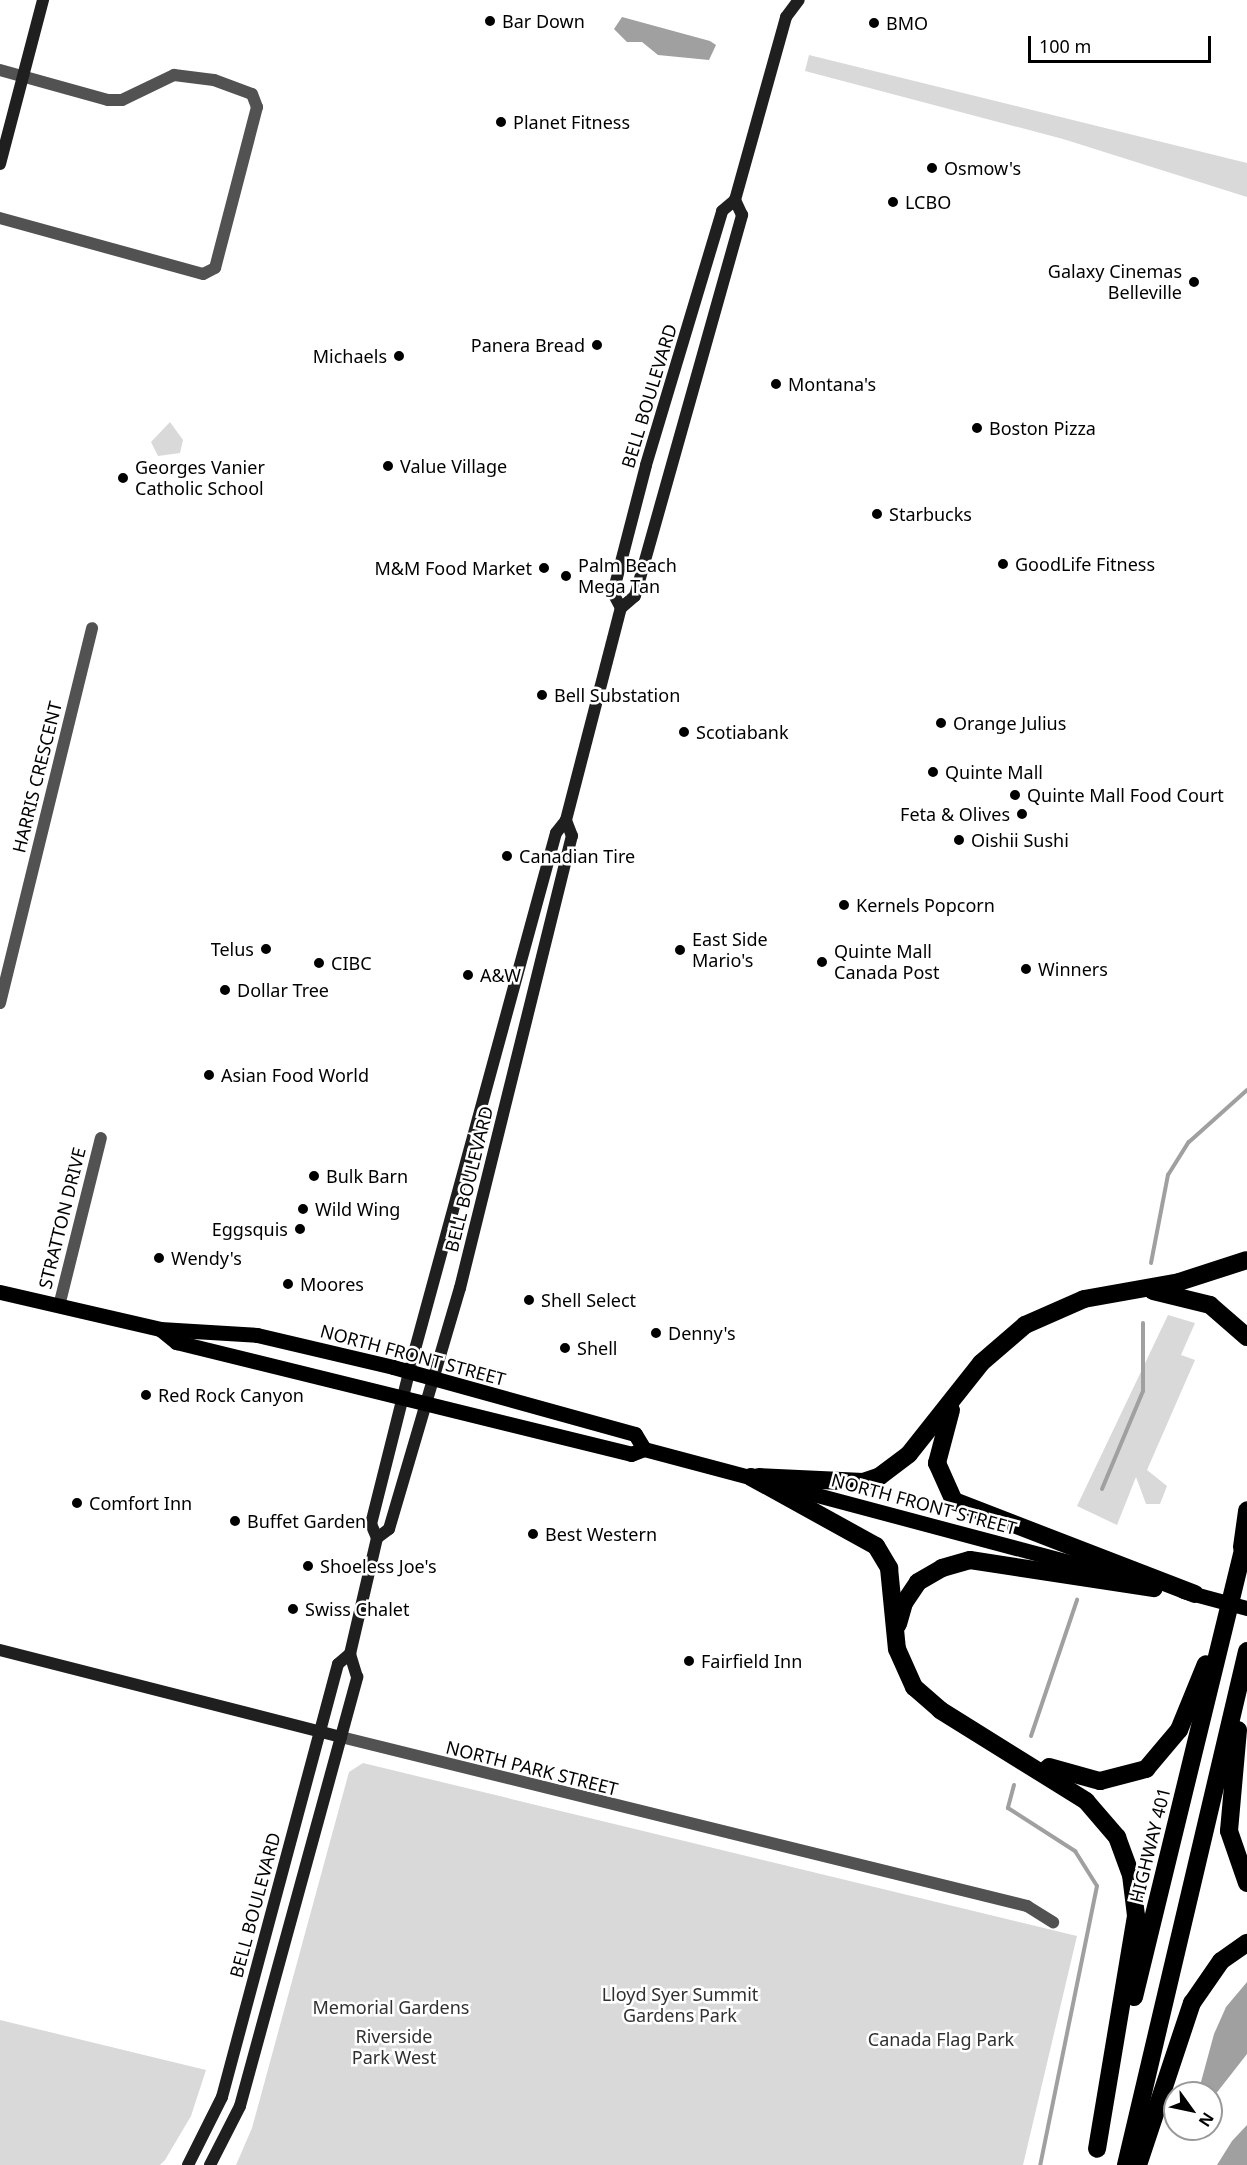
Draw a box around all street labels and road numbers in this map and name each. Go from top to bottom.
street label: BELL BOULEVARD [617,321,681,471]
street label: HARRIS CRESCENT [8,699,66,855]
street label: BELL BOULEVARD [440,1104,498,1254]
street label: STRATTON DRIVE [34,1145,90,1291]
street label: NORTH FRONT STREET [318,1320,508,1390]
street label: NORTH FRONT STREET [829,1469,1019,1539]
street label: NORTH PARK STREET [444,1736,620,1800]
street label: HIGHWAY 401 [1125,1785,1175,1905]
street label: BELL BOULEVARD [225,1830,285,1980]

